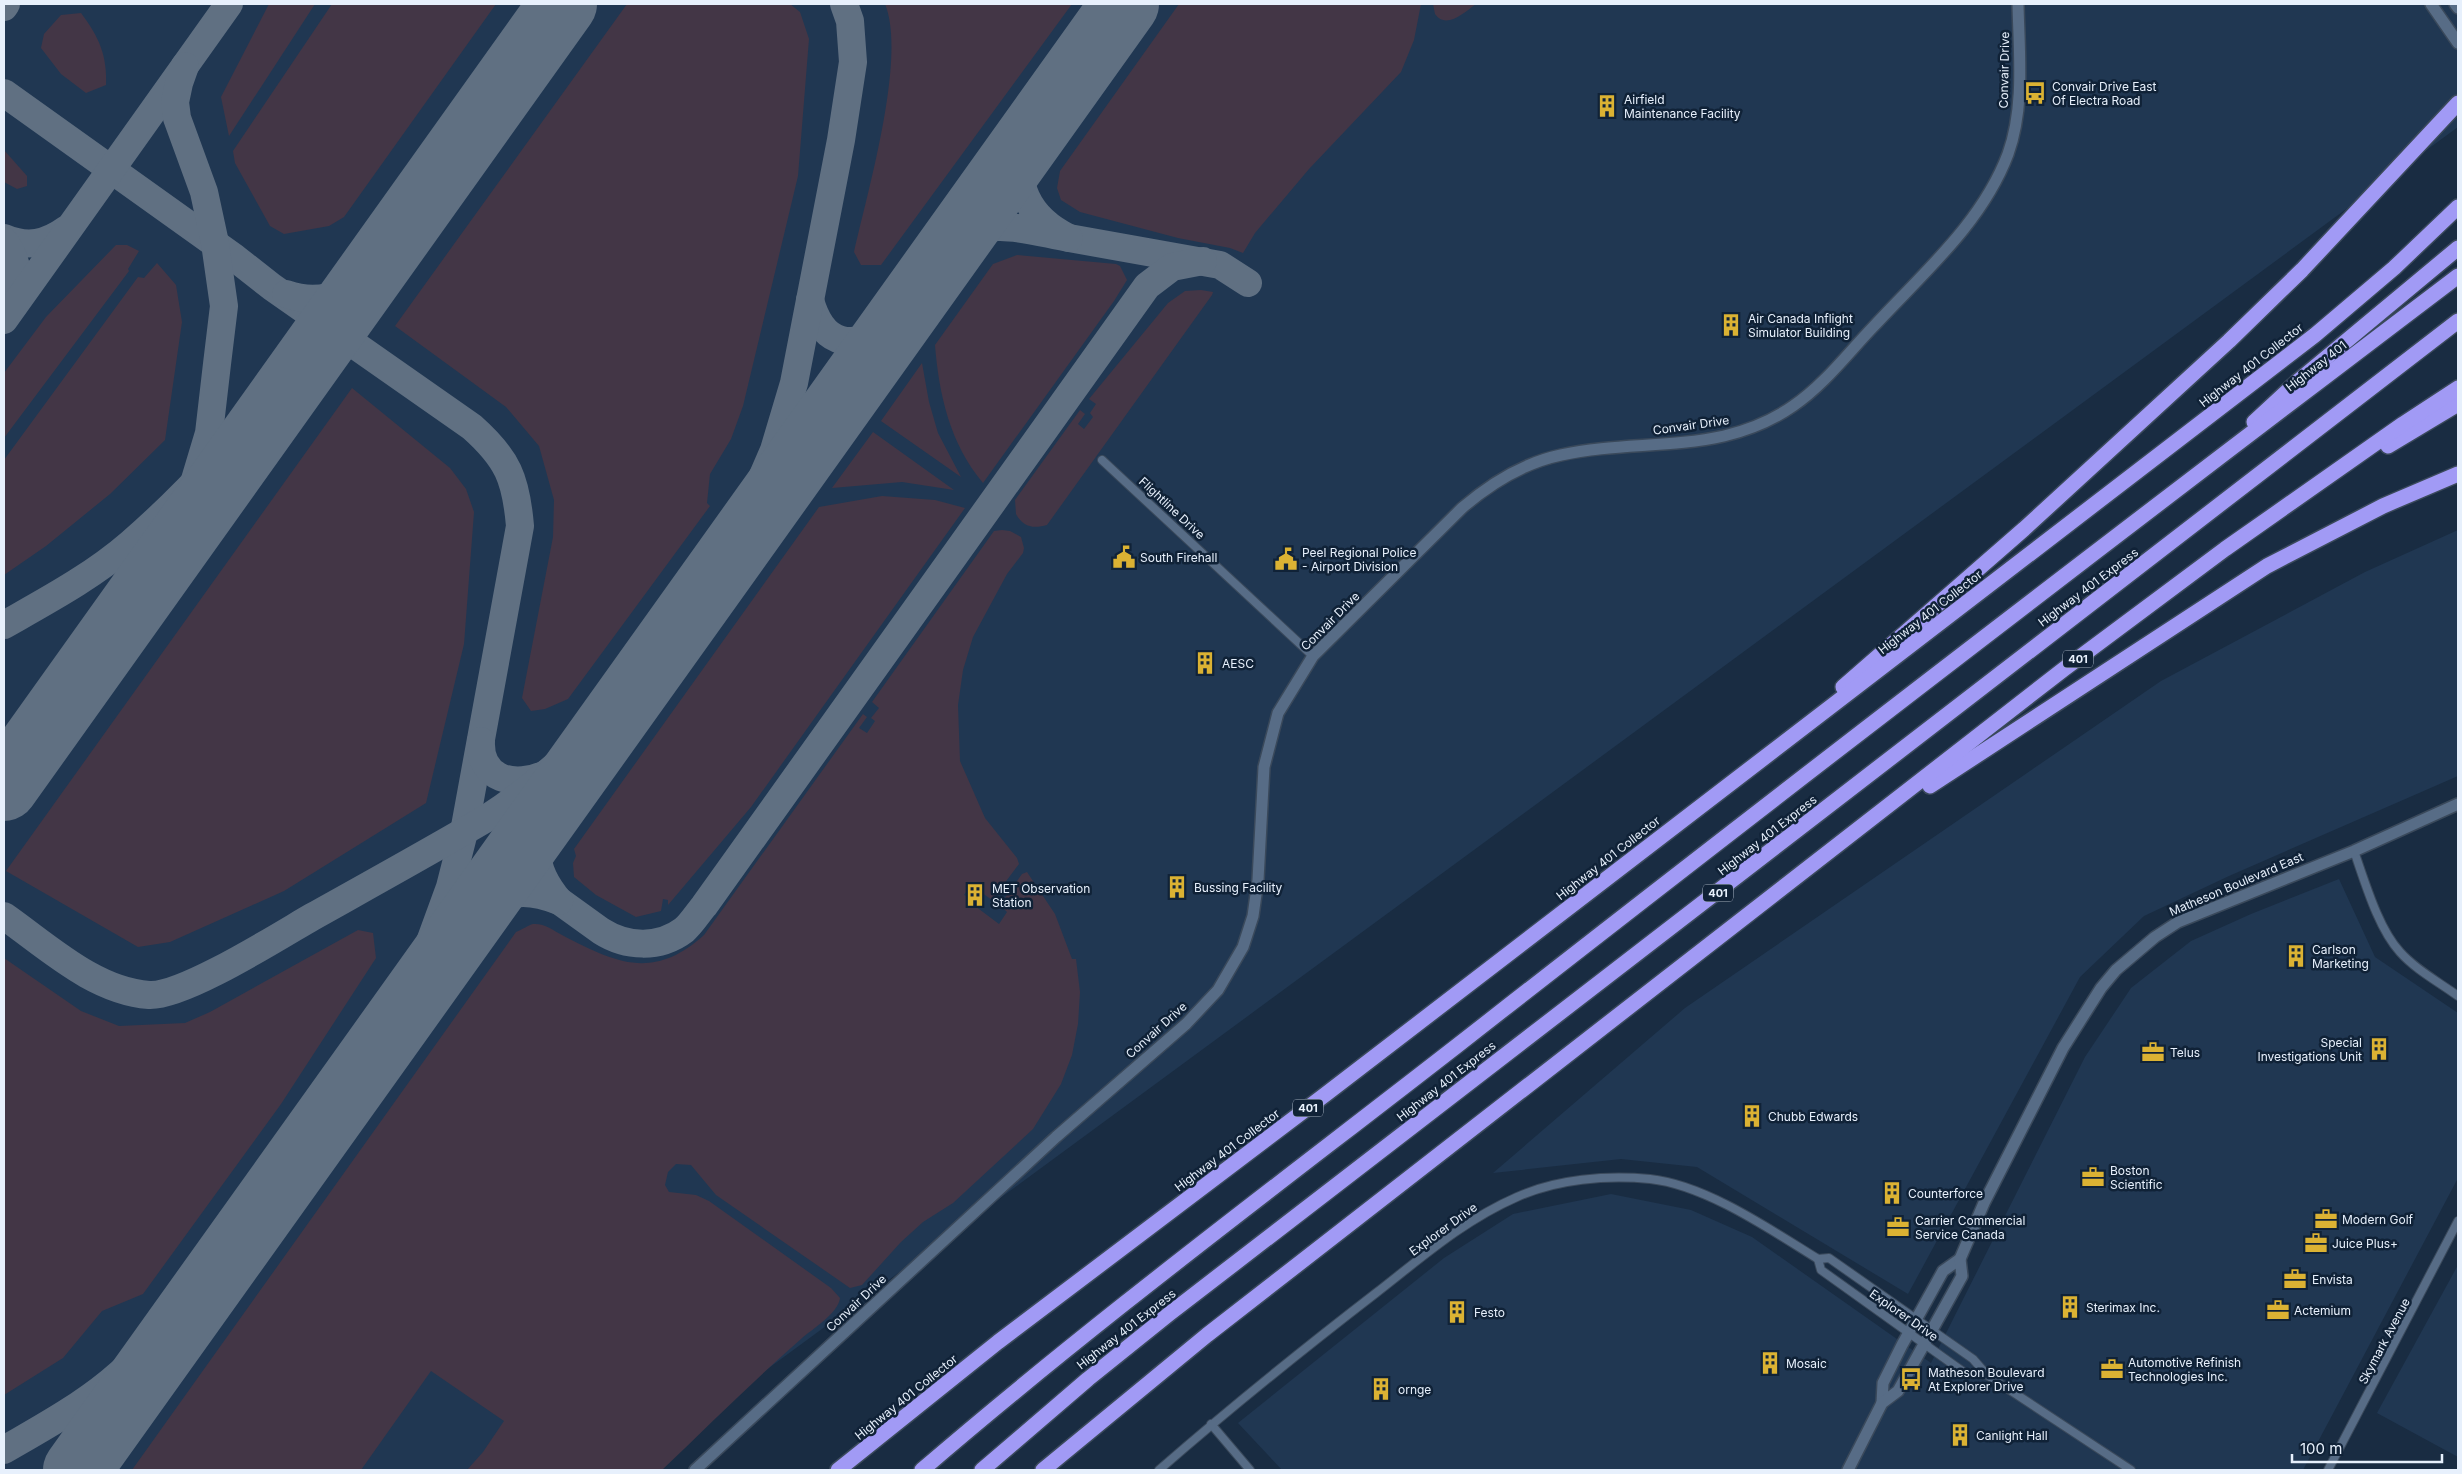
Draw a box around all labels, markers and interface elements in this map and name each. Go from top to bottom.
street label: Convair Drive [1996,31,2012,109]
place label: Convair Drive East Of Electra Road [2052,79,2157,108]
bus stop icon: Convair Drive East Of Electra Road [2022,80,2048,106]
place label: Airfield Maintenance Facility [1624,92,1741,121]
building icon: Airfield Maintenance Facility [1594,93,1620,119]
place label: Air Canada Inflight Simulator Building [1748,311,1853,340]
building icon: Air Canada Inflight Simulator Building [1718,312,1744,338]
street label: Highway 401 Collector [2196,320,2306,410]
street label: Highway 401 [2283,338,2349,394]
street label: Convair Drive [1652,412,1730,438]
street label: Flightline Drive [1136,474,1208,542]
public building icon: South Firehall [1111,544,1137,570]
street label: Highway 401 Express [2035,544,2141,630]
place label: Peel Regional Police - Airport Division [1302,545,1416,574]
public building icon: Peel Regional Police - Airport Division [1273,546,1299,572]
place label: South Firehall [1140,550,1217,565]
street label: Highway 401 Collector [1875,567,1985,657]
street label: Convair Drive [1298,589,1362,653]
building icon: AESC [1192,650,1218,676]
road number: 401 [2063,651,2093,668]
place label: AESC [1222,656,1254,671]
street label: Highway 401 Express [1715,792,1819,878]
street label: Highway 401 Collector [1553,813,1663,903]
street label: Matheson Boulevard East [2167,849,2305,919]
building icon: Bussing Facility [1164,874,1190,900]
place label: Bussing Facility [1194,880,1283,895]
place label: MET Observation Station [992,881,1090,910]
building icon: MET Observation Station [962,882,988,908]
road number: 401 [1703,884,1733,901]
place label: Carlson Marketing [2312,942,2369,971]
building icon: Carlson Marketing [2283,943,2309,969]
street label: Convair Drive [1122,999,1190,1061]
place label: Special Investigations Unit [2257,1035,2362,1064]
building icon: Special Investigations Unit [2366,1036,2392,1062]
street label: Highway 401 Express [1394,1038,1498,1124]
office icon: Telus [2140,1039,2166,1065]
place label: Telus [2170,1045,2200,1060]
road number: 401 [1293,1100,1323,1116]
building icon: Chubb Edwards [1739,1103,1765,1129]
street label: Highway 401 Collector [1172,1105,1283,1194]
place label: Chubb Edwards [1768,1109,1858,1124]
place label: Boston Scientific [2110,1163,2163,1192]
office icon: Boston Scientific [2080,1164,2106,1190]
building icon: Counterforce [1879,1180,1905,1206]
place label: Counterforce [1908,1186,1983,1201]
street label: Explorer Drive [1406,1199,1480,1259]
office icon: Modern Golf [2313,1206,2339,1232]
place label: Modern Golf [2342,1212,2414,1227]
place label: Carrier Commercial Service Canada [1915,1213,2025,1242]
office icon: Carrier Commercial Service Canada [1885,1214,1911,1240]
office icon: Juice Plus+ [2303,1230,2329,1256]
place label: Juice Plus+ [2332,1236,2398,1251]
office icon: Envista [2282,1266,2308,1292]
street label: Convair Drive [823,1271,889,1335]
place label: Envista [2312,1272,2353,1287]
street label: Highway 401 Express [1074,1286,1178,1372]
street label: Explorer Drive [1867,1286,1941,1344]
building icon: Sterimax Inc. [2057,1294,2083,1320]
street label: Skymark Avenue [2355,1295,2413,1387]
office icon: Actemium [2265,1297,2291,1323]
building icon: Festo [1444,1299,1470,1325]
place label: Sterimax Inc. [2086,1300,2160,1315]
place label: Actemium [2294,1303,2351,1318]
place label: Festo [1474,1305,1505,1320]
building icon: Mosaic [1757,1350,1783,1376]
street label: Highway 401 Collector [852,1351,961,1443]
place label: Automotive Refinish Technologies Inc. [2128,1355,2241,1384]
place label: Mosaic [1786,1356,1827,1371]
office icon: Automotive Refinish Technologies Inc. [2099,1356,2125,1382]
place label: Matheson Boulevard At Explorer Drive [1928,1365,2045,1394]
bus stop icon: Matheson Boulevard At Explorer Drive [1898,1366,1924,1392]
building icon: ornge [1368,1376,1394,1402]
place label: ornge [1398,1382,1431,1397]
building icon: Canlight Hall [1947,1422,1973,1448]
place label: Canlight Hall [1976,1428,2048,1443]
scale bar [2292,1432,2442,1464]
text: 100 m [2300,1439,2342,1458]

